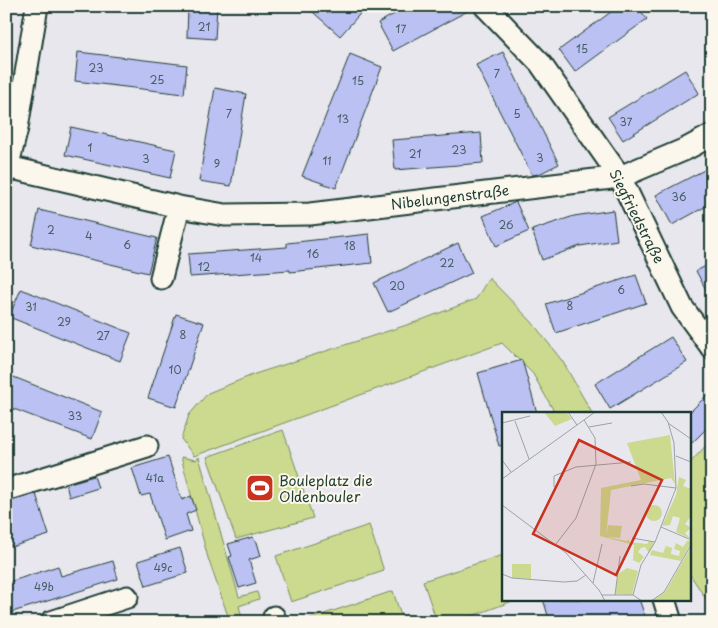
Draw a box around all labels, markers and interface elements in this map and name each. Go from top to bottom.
house number: 21 [198,18,210,35]
house number: 17 [396,20,407,37]
house number: 15 [576,40,588,57]
house number: 23 [89,59,103,76]
house number: 7 [494,65,500,82]
house number: 25 [150,71,164,88]
house number: 15 [352,72,364,89]
house number: 7 [226,105,232,122]
house number: 5 [513,105,521,122]
house number: 13 [337,110,349,127]
house number: 37 [620,113,633,130]
house number: 1 [88,139,93,156]
house number: 23 [452,141,466,158]
house number: 21 [409,145,421,162]
house number: 3 [536,149,544,166]
house number: 3 [142,150,150,167]
house number: 11 [322,152,332,169]
house number: 9 [214,155,220,172]
street label: Siegfriedstraße [604,165,670,267]
street label: Nibelungenstraße [390,179,510,215]
house number: 36 [672,188,687,205]
house number: 26 [498,216,514,233]
house number: 2 [47,221,55,238]
house number: 4 [85,227,93,244]
house number: 6 [123,236,131,253]
house number: 18 [344,237,356,254]
house number: 16 [307,245,320,262]
house number: 14 [250,249,262,266]
house number: 22 [440,254,454,271]
house number: 12 [198,258,211,275]
house number: 20 [389,277,405,294]
house number: 6 [617,281,625,298]
house number: 8 [567,297,574,314]
house number: 31 [25,298,37,315]
house number: 29 [57,313,71,330]
house number: 8 [180,326,187,343]
house number: 27 [96,327,110,344]
house number: 10 [169,361,181,378]
house number: 33 [68,407,82,424]
inset map [502,412,690,600]
house number: 41a [146,469,164,486]
place label: Bouleplatz die Oldenbouler [279,470,373,507]
sports icon: Bouleplatz die Oldenbouler [245,473,275,503]
house number: 49c [154,559,172,576]
house number: 49b [34,578,54,595]

